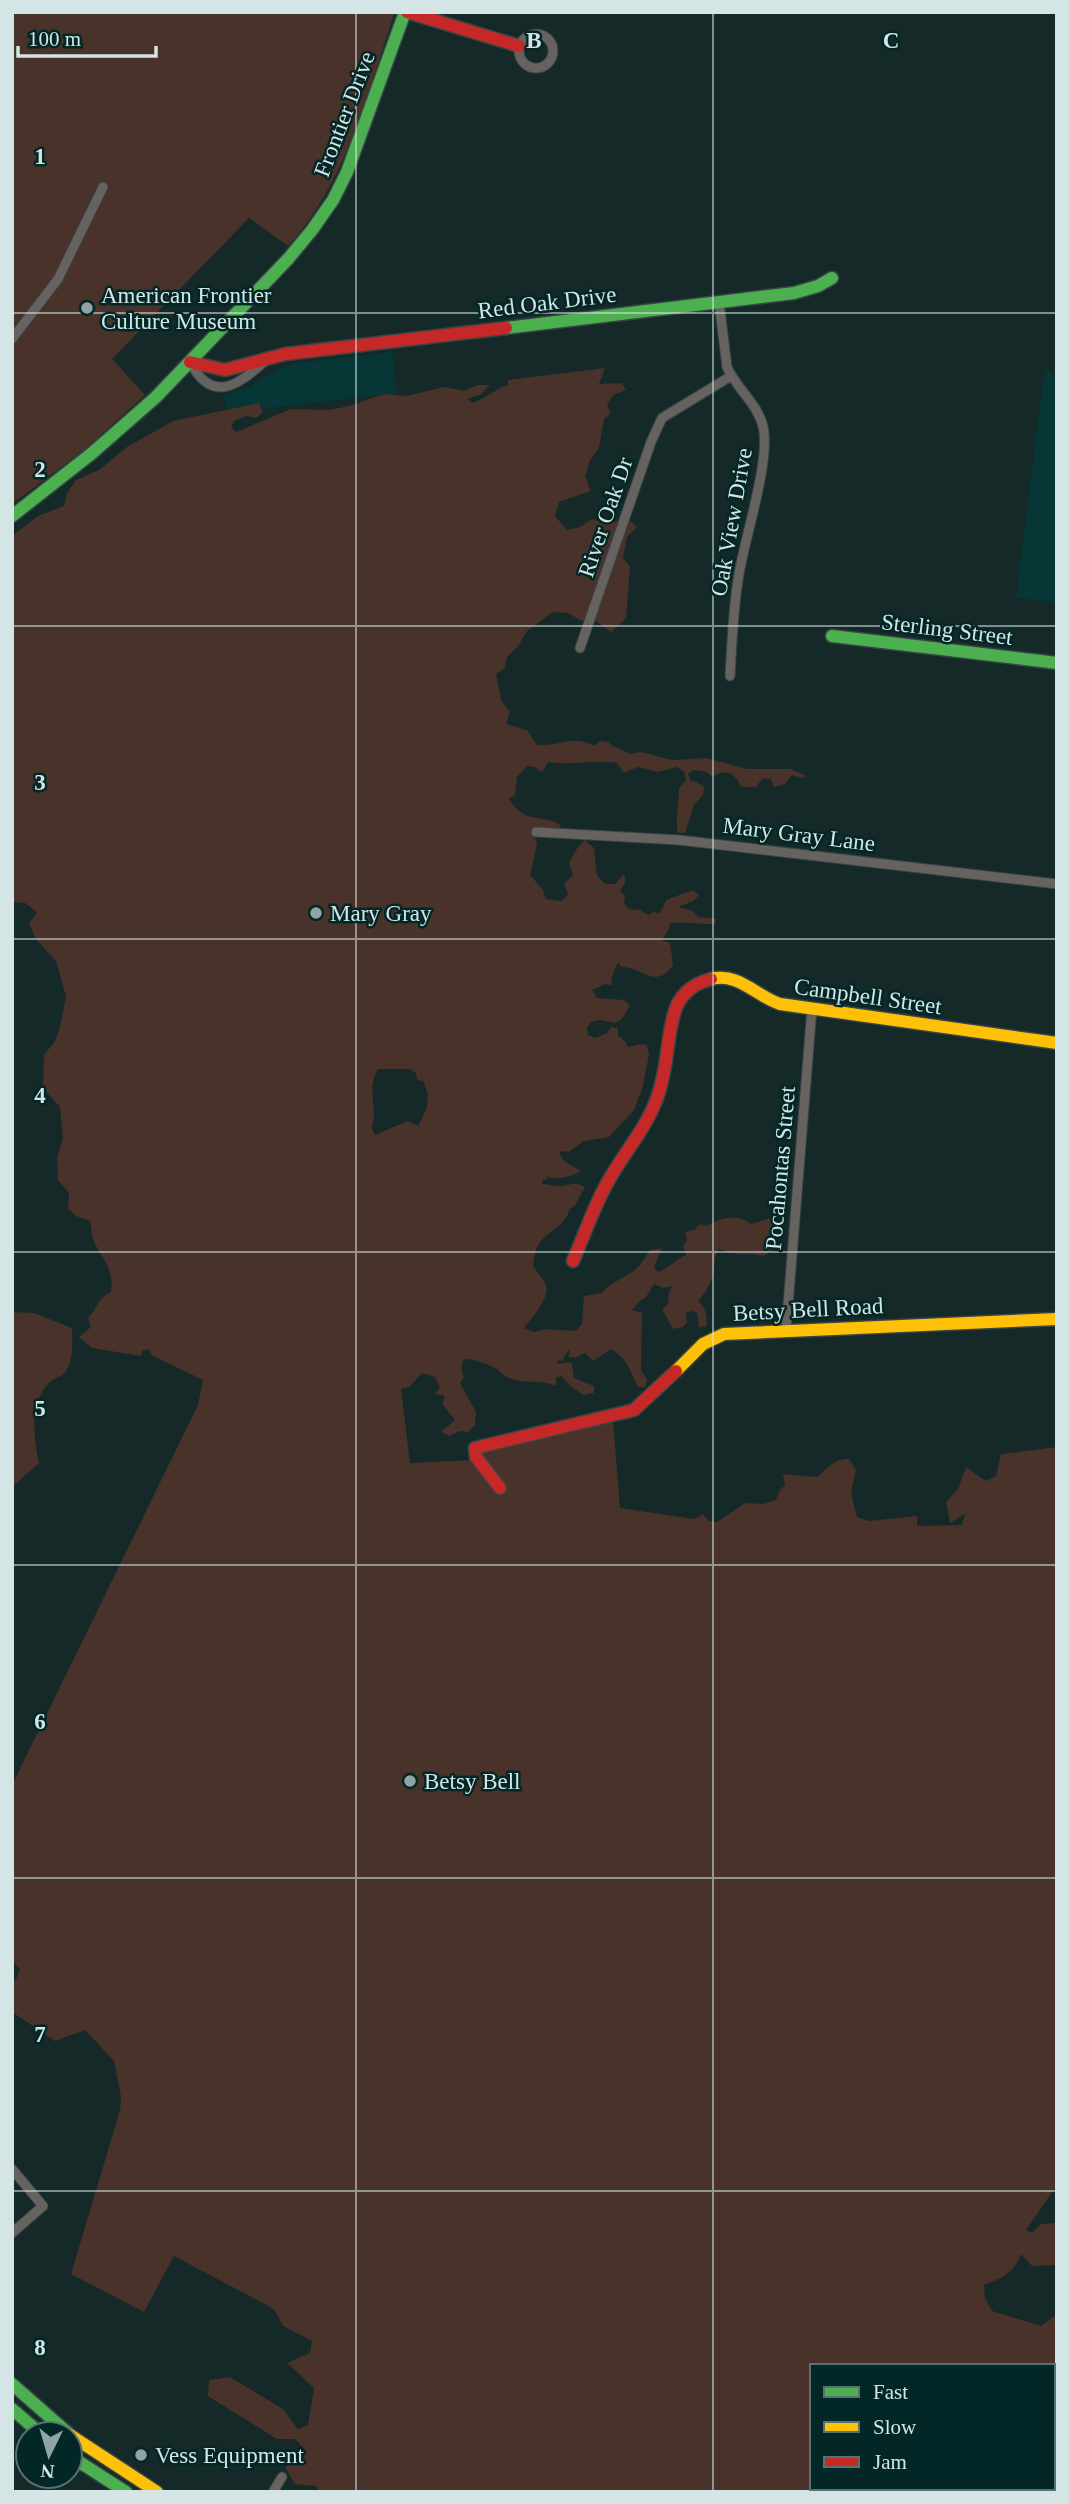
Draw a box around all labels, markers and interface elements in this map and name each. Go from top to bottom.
scale bar [18,14,156,58]
text: 100 m [28,27,81,51]
text: B [526,28,542,53]
text: C [883,28,899,53]
street label: Frontier Drive [309,48,380,180]
text: 1 [34,144,46,169]
street label: Red Oak Drive [476,282,618,323]
place label: American Frontier Culture Museum [101,283,272,334]
marker: American Frontier Culture Museum [79,300,95,316]
street label: Oak View Drive [706,446,757,598]
street label: River Oak Dr [573,454,638,580]
text: 2 [34,457,46,482]
street label: Sterling Street [880,609,1015,650]
text: 3 [34,770,46,795]
street label: Mary Gray Lane [721,813,877,856]
place label: Mary Gray [330,901,432,926]
marker: Mary Gray [308,905,324,921]
street label: Campbell Street [793,974,944,1019]
text: 4 [34,1083,46,1108]
street label: Pocahontas Street [761,1085,800,1251]
street label: Betsy Bell Road [732,1293,884,1326]
text: 5 [34,1396,46,1421]
text: 6 [34,1709,46,1734]
place label: Betsy Bell [424,1769,520,1794]
marker: Betsy Bell [402,1773,418,1789]
text: 7 [34,2022,46,2047]
text: 8 [34,2335,46,2360]
legend [810,2364,1055,2490]
text: Fast [873,2380,908,2404]
text: Slow [873,2415,917,2439]
north arrow [14,2420,84,2490]
place label: Vess Equipment [155,2443,304,2468]
marker: Vess Equipment [133,2447,149,2463]
text: Jam [873,2450,907,2474]
text: N [40,2460,55,2482]

